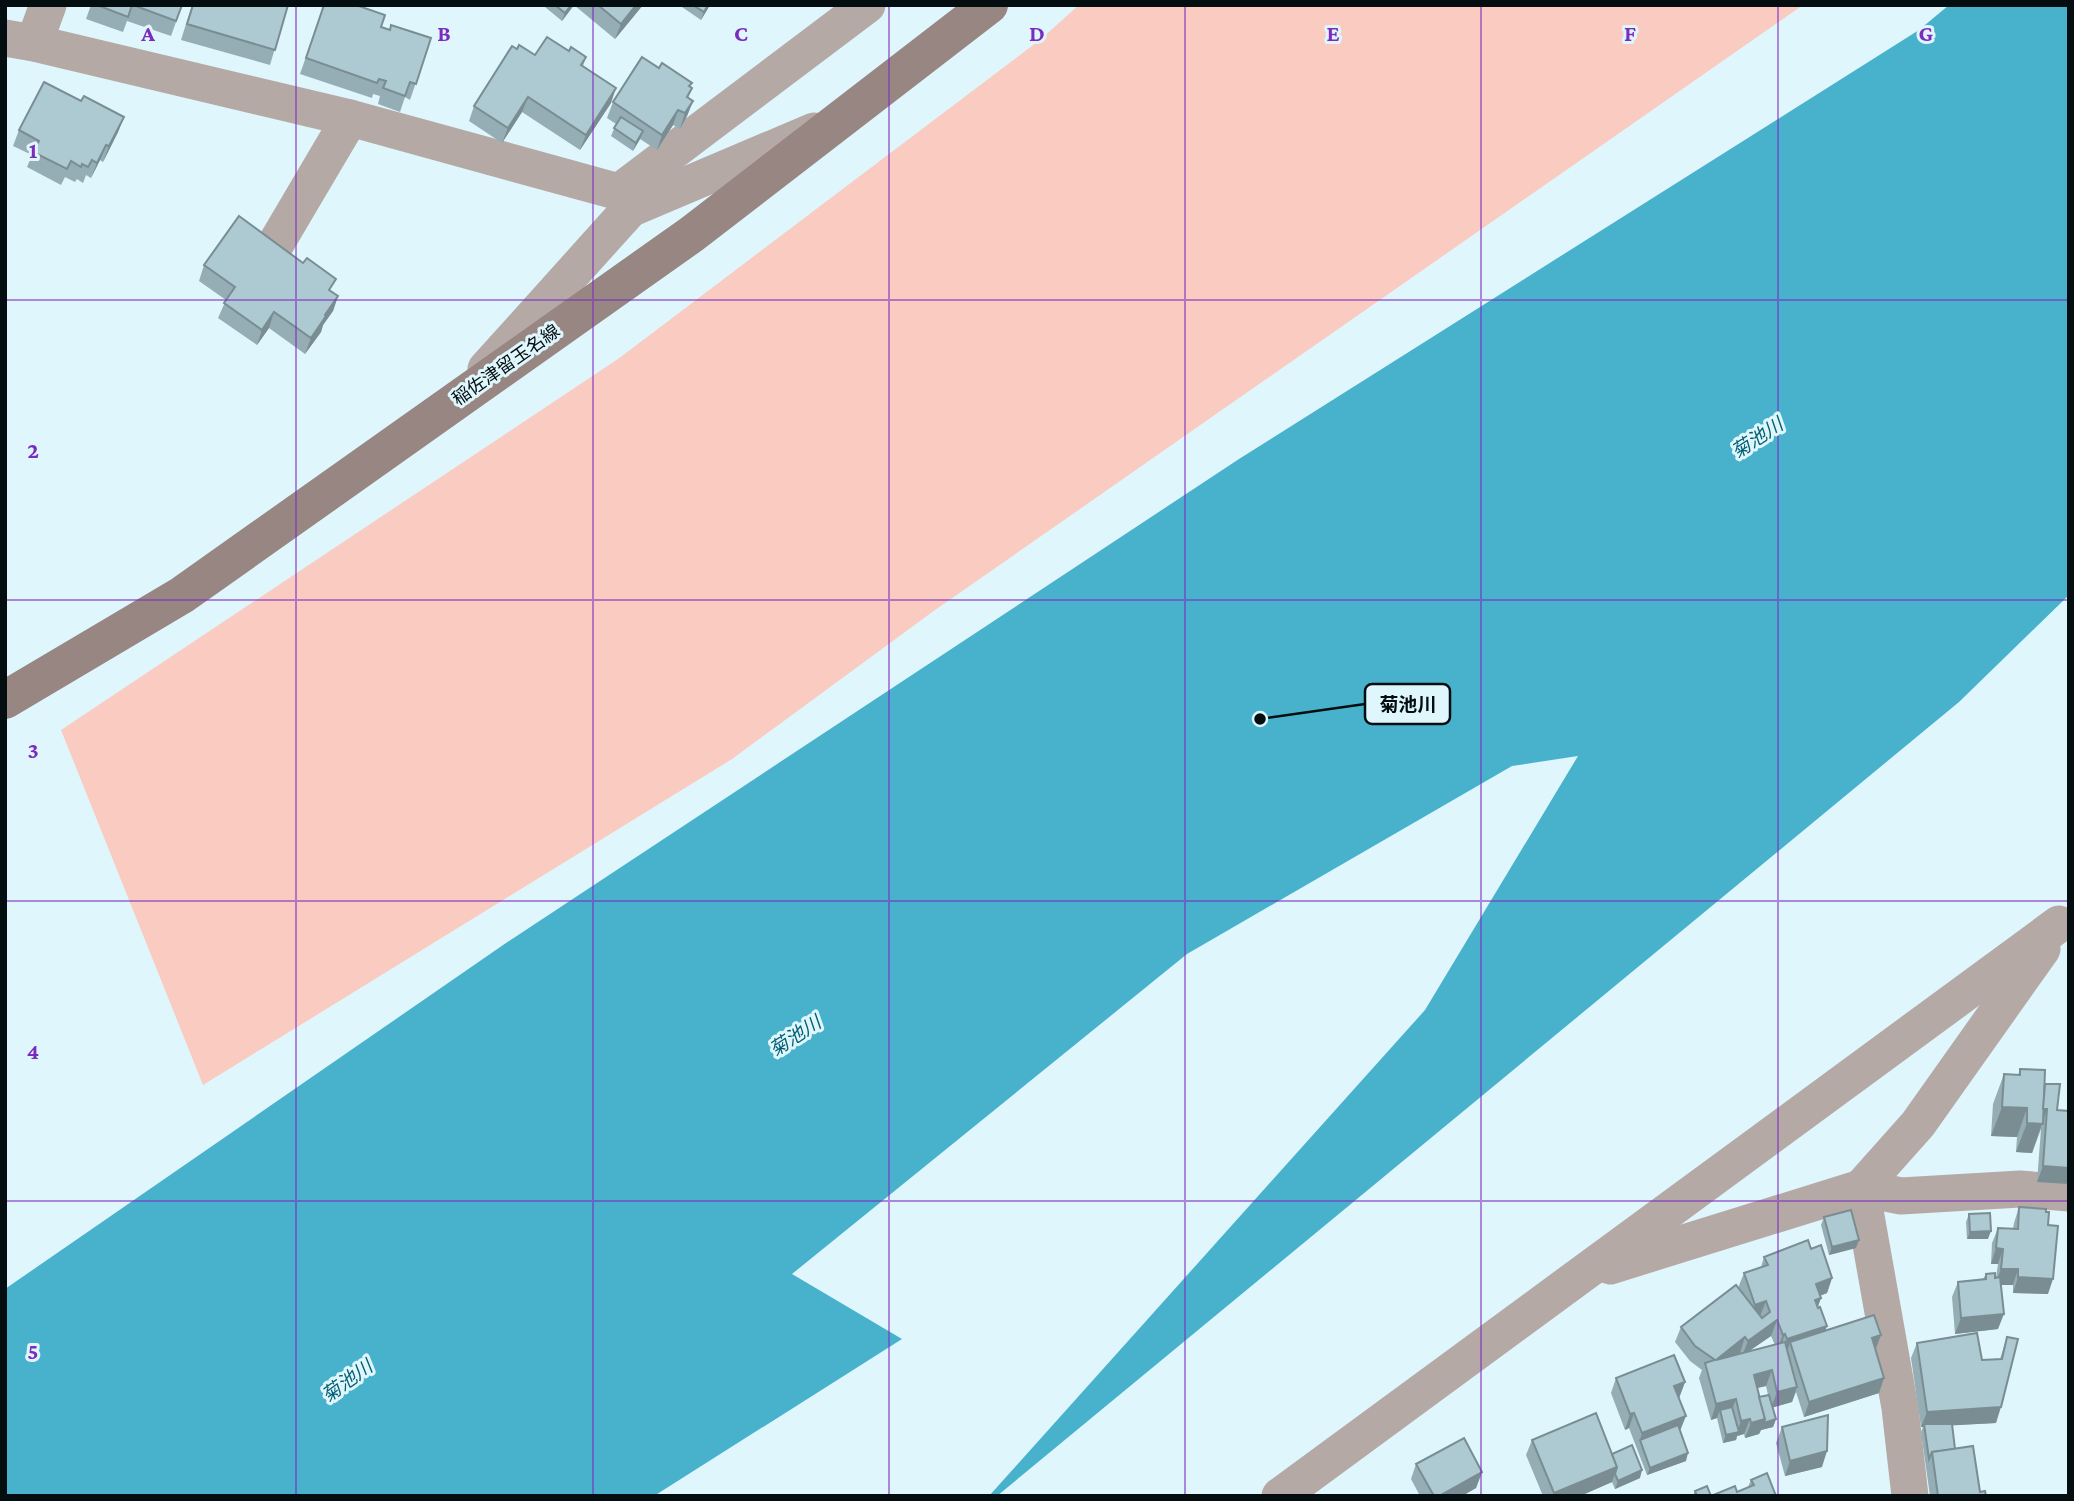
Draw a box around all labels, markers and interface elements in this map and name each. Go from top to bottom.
text: A [140,20,155,46]
text: B [437,20,451,46]
text: C [734,20,748,46]
text: D [1029,20,1045,46]
text: E [1326,20,1340,46]
text: F [1624,20,1636,46]
text: G [1919,20,1934,46]
text: 1 [29,137,38,163]
street label: 稲佐津留玉名線 [449,321,563,409]
water label: 菊池川 [1727,413,1788,462]
text: 2 [27,437,39,463]
callout: 菊池川 [1365,684,1450,724]
text: 菊池川 [1379,694,1437,715]
text: 3 [27,737,39,763]
water label: 菊池川 [765,1011,826,1060]
text: 4 [27,1038,39,1064]
text: 5 [27,1338,39,1364]
water label: 菊池川 [318,1355,378,1406]

